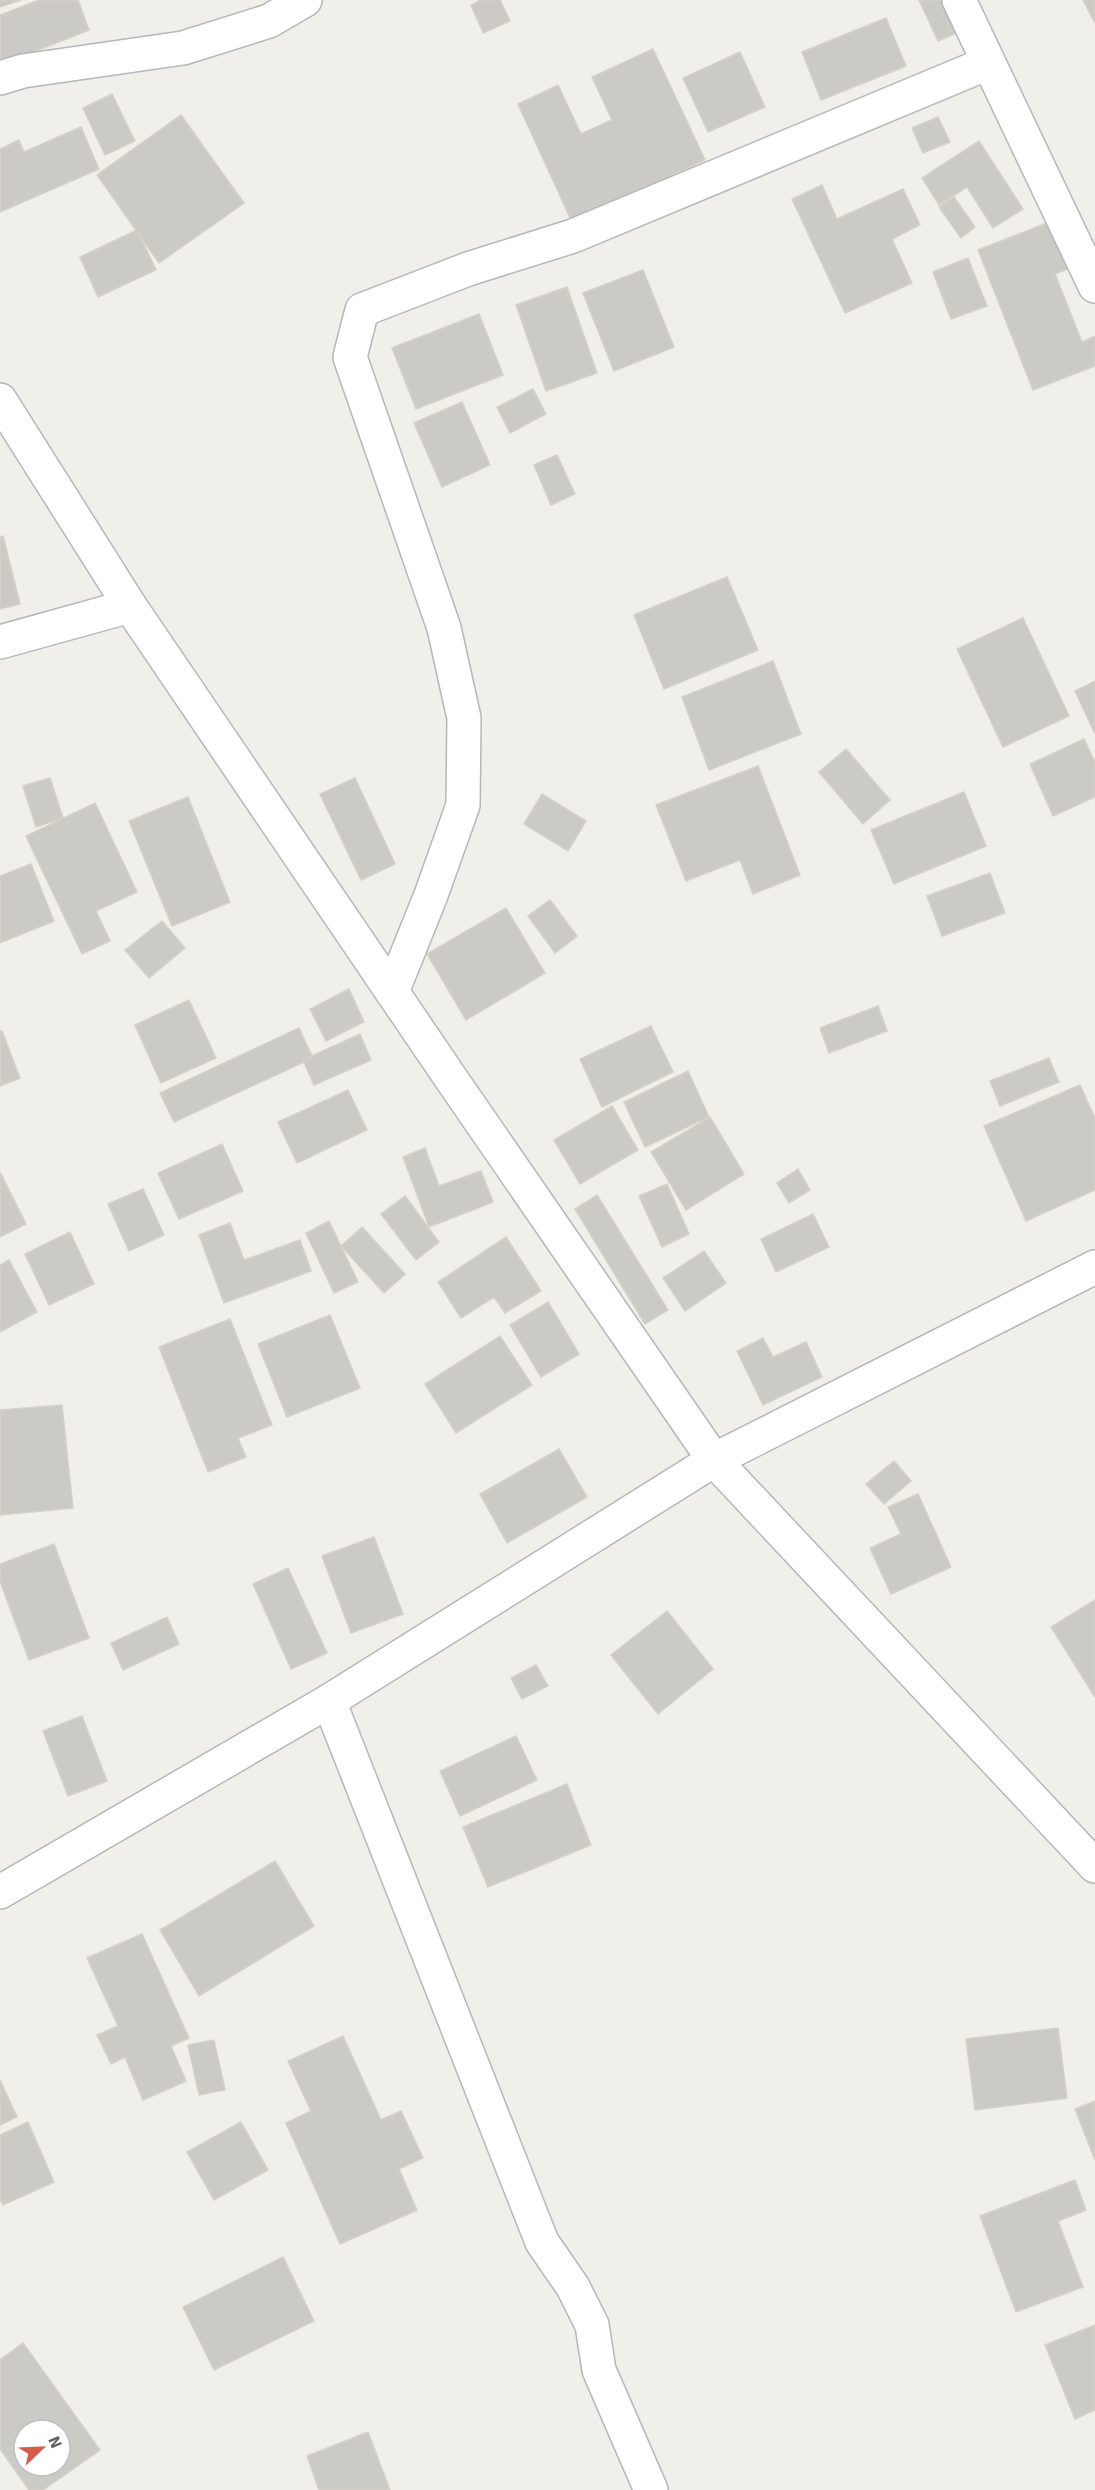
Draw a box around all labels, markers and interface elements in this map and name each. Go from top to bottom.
north arrow [12,2418,72,2478]
text: N [44,2433,66,2452]

